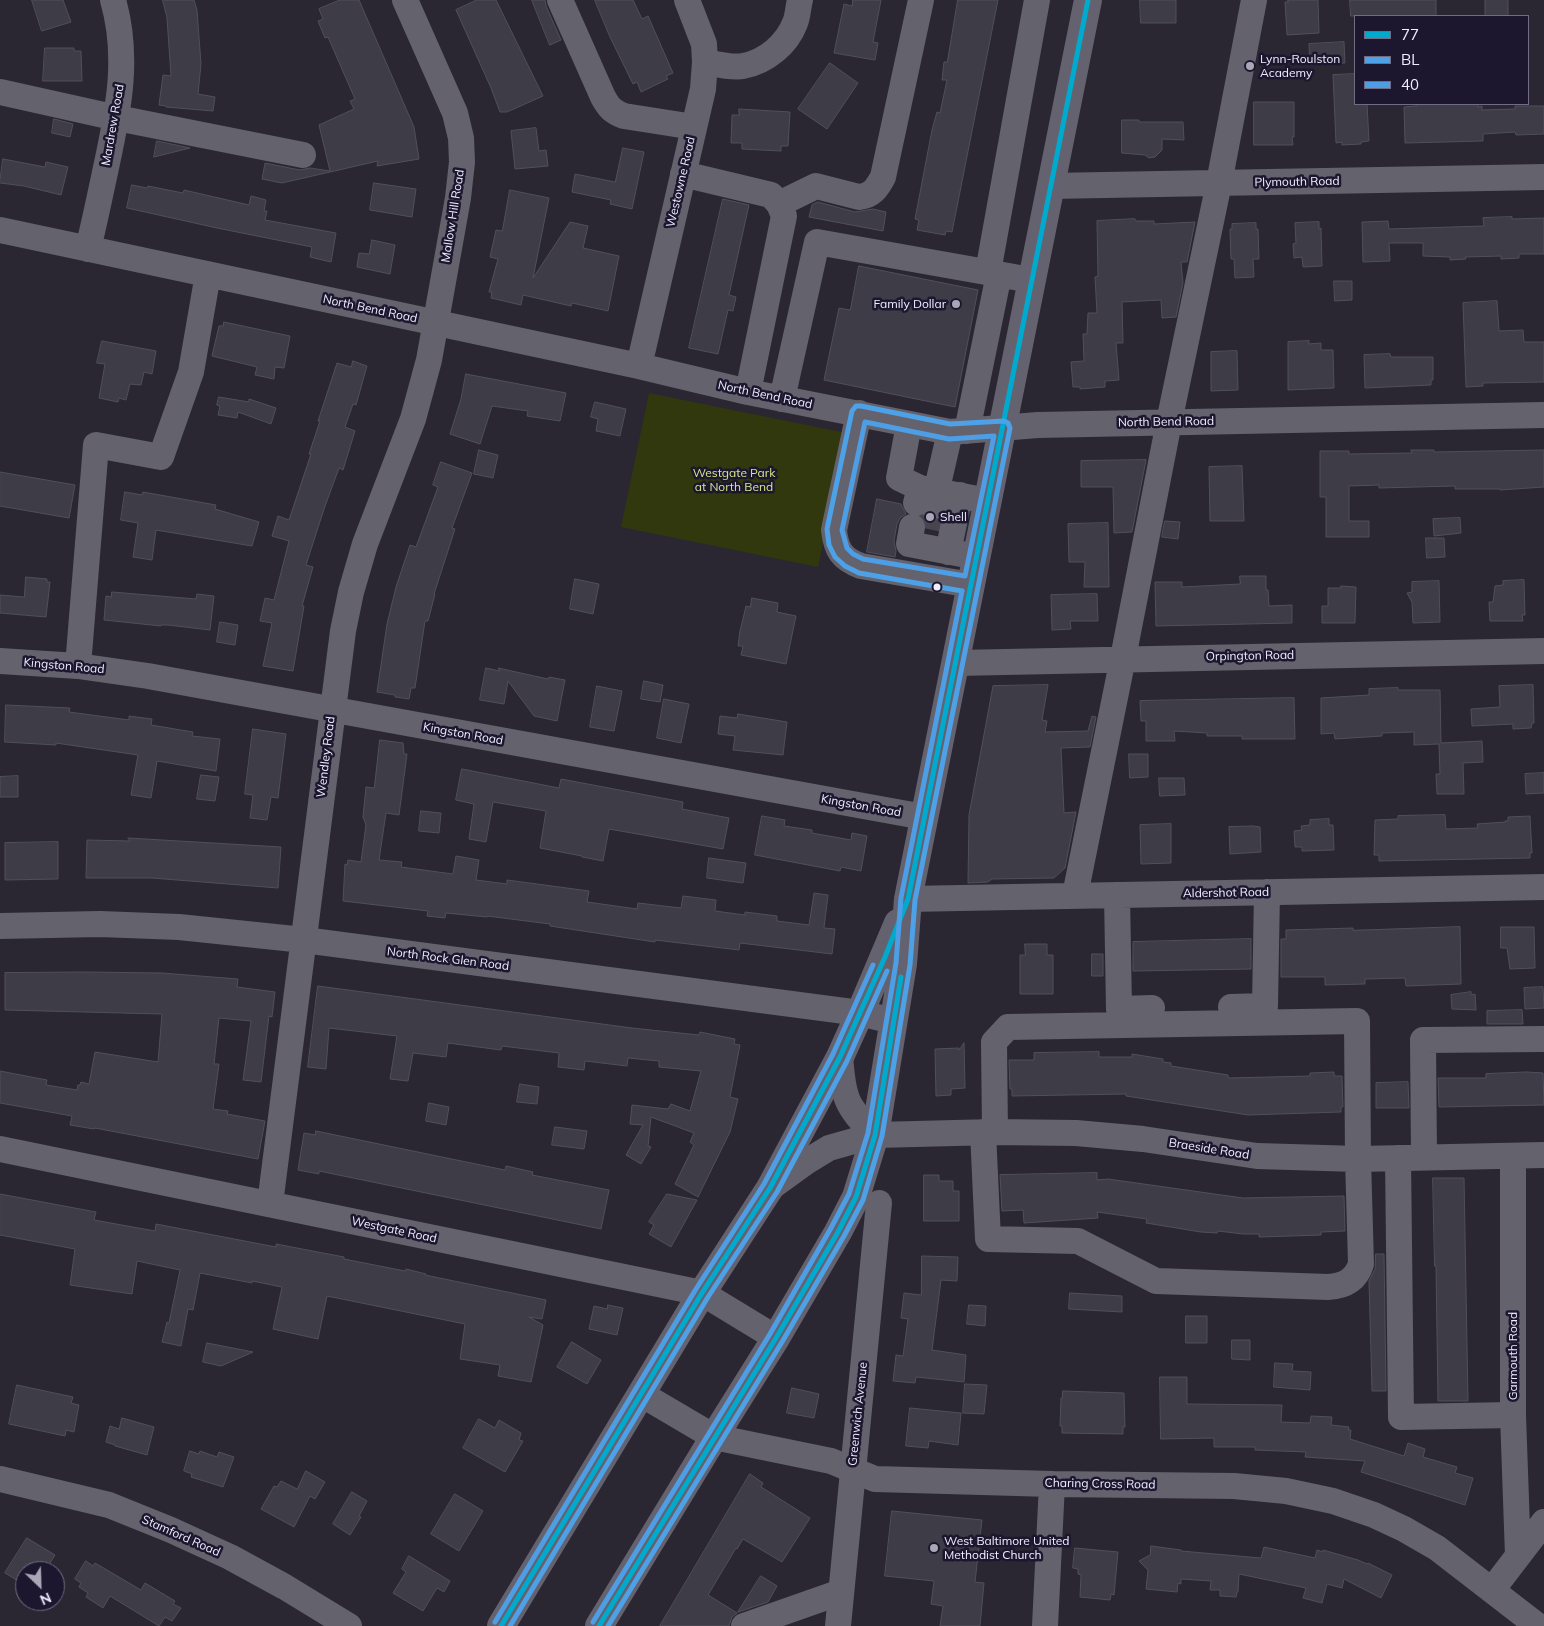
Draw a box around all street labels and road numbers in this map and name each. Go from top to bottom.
street label: Mardrew Road [99,83,127,167]
street label: Westowne Road [664,135,698,229]
street label: Mallow Hill Road [439,169,467,263]
street label: Plymouth Road [1254,174,1340,190]
street label: North Bend Road [321,292,419,326]
street label: North Bend Road [716,378,814,412]
street label: North Bend Road [1118,414,1214,430]
street label: Orpington Road [1206,648,1294,664]
street label: Kingston Road [23,655,105,677]
street label: Wendley Road [314,716,338,798]
street label: Kingston Road [422,720,504,748]
street label: Kingston Road [820,792,902,820]
street label: Aldershot Road [1183,885,1269,901]
street label: North Rock Glen Road [386,944,510,974]
street label: Braeside Road [1168,1136,1250,1162]
street label: Westgate Road [350,1214,438,1246]
street label: Garmouth Road [1506,1312,1520,1400]
street label: Greenwich Avenue [845,1361,871,1467]
street label: Charing Cross Road [1044,1476,1156,1492]
street label: Stamford Road [140,1512,222,1560]

